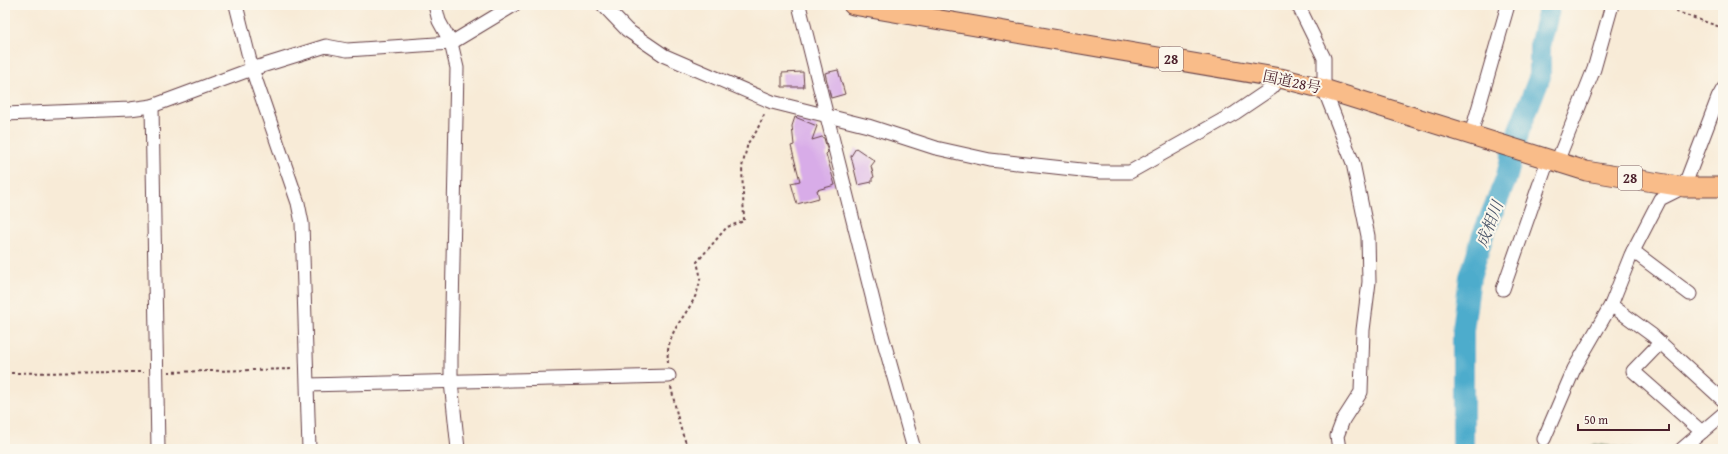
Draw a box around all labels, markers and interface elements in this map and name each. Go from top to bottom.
road number: 28 [1159,47,1183,71]
street label: 国道28号 [1261,65,1323,98]
road number: 28 [1618,166,1642,190]
water label: 成相川 [1469,195,1510,251]
scale bar [1578,406,1669,432]
text: 50 m [1584,411,1608,428]

